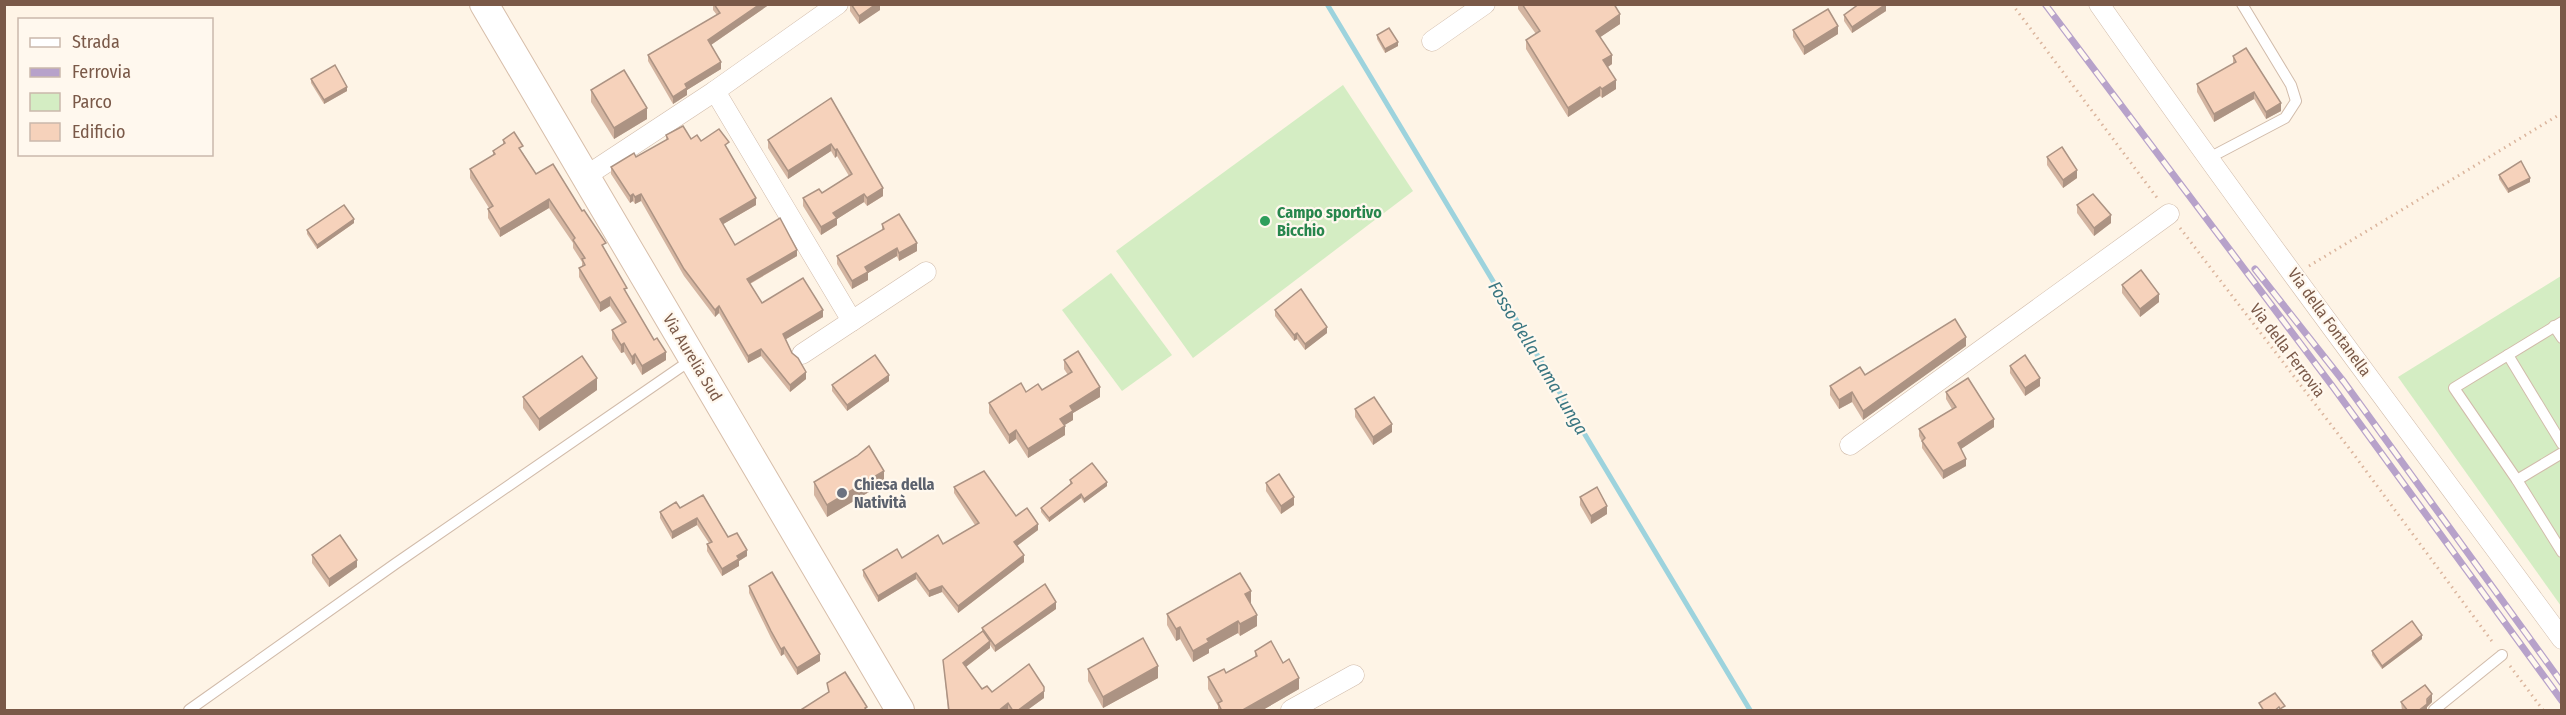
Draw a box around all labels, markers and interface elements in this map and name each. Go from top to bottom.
legend [18,18,213,156]
text: Strada [72,31,120,53]
text: Ferrovia [72,61,131,83]
text: Parco [72,91,112,113]
text: Edificio [72,121,125,143]
place label: Campo sportivo Bicchio [1277,203,1382,240]
marker: Campo sportivo Bicchio [1258,214,1272,228]
street label: Via della Fontanella [2284,265,2375,380]
water label: Fosso della Lama Lunga [1483,277,1593,439]
street label: Via della Ferrovia [2246,300,2329,401]
street label: Via Aurelia Sud [659,310,726,404]
place label: Chiesa della Natività [854,475,935,512]
marker: Chiesa della Natività [835,486,849,500]

